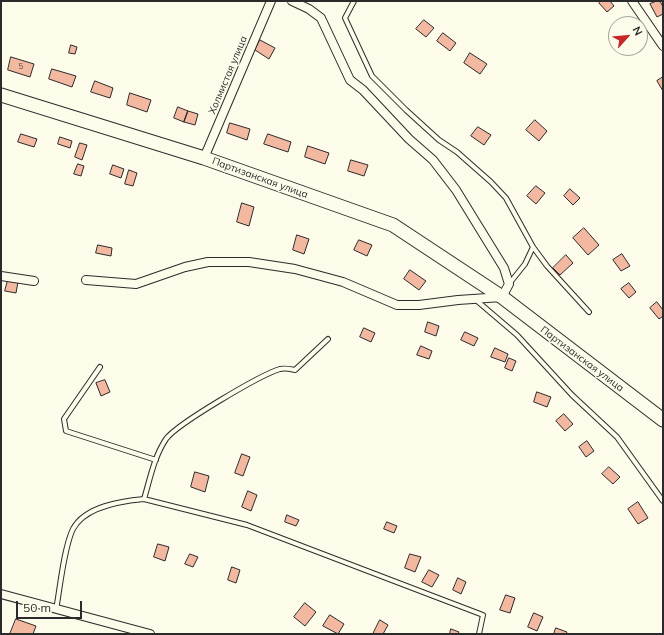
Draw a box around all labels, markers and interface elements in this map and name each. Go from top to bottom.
north arrow [608,16,648,56]
text: N [630,24,646,38]
street label: Холмистая улица [206,34,250,116]
house number: 5 [19,62,23,72]
street label: Партизанская улица [210,155,310,201]
street label: Партизанская улица [538,324,626,394]
scale bar [18,593,84,619]
text: 50 m [23,600,51,615]

